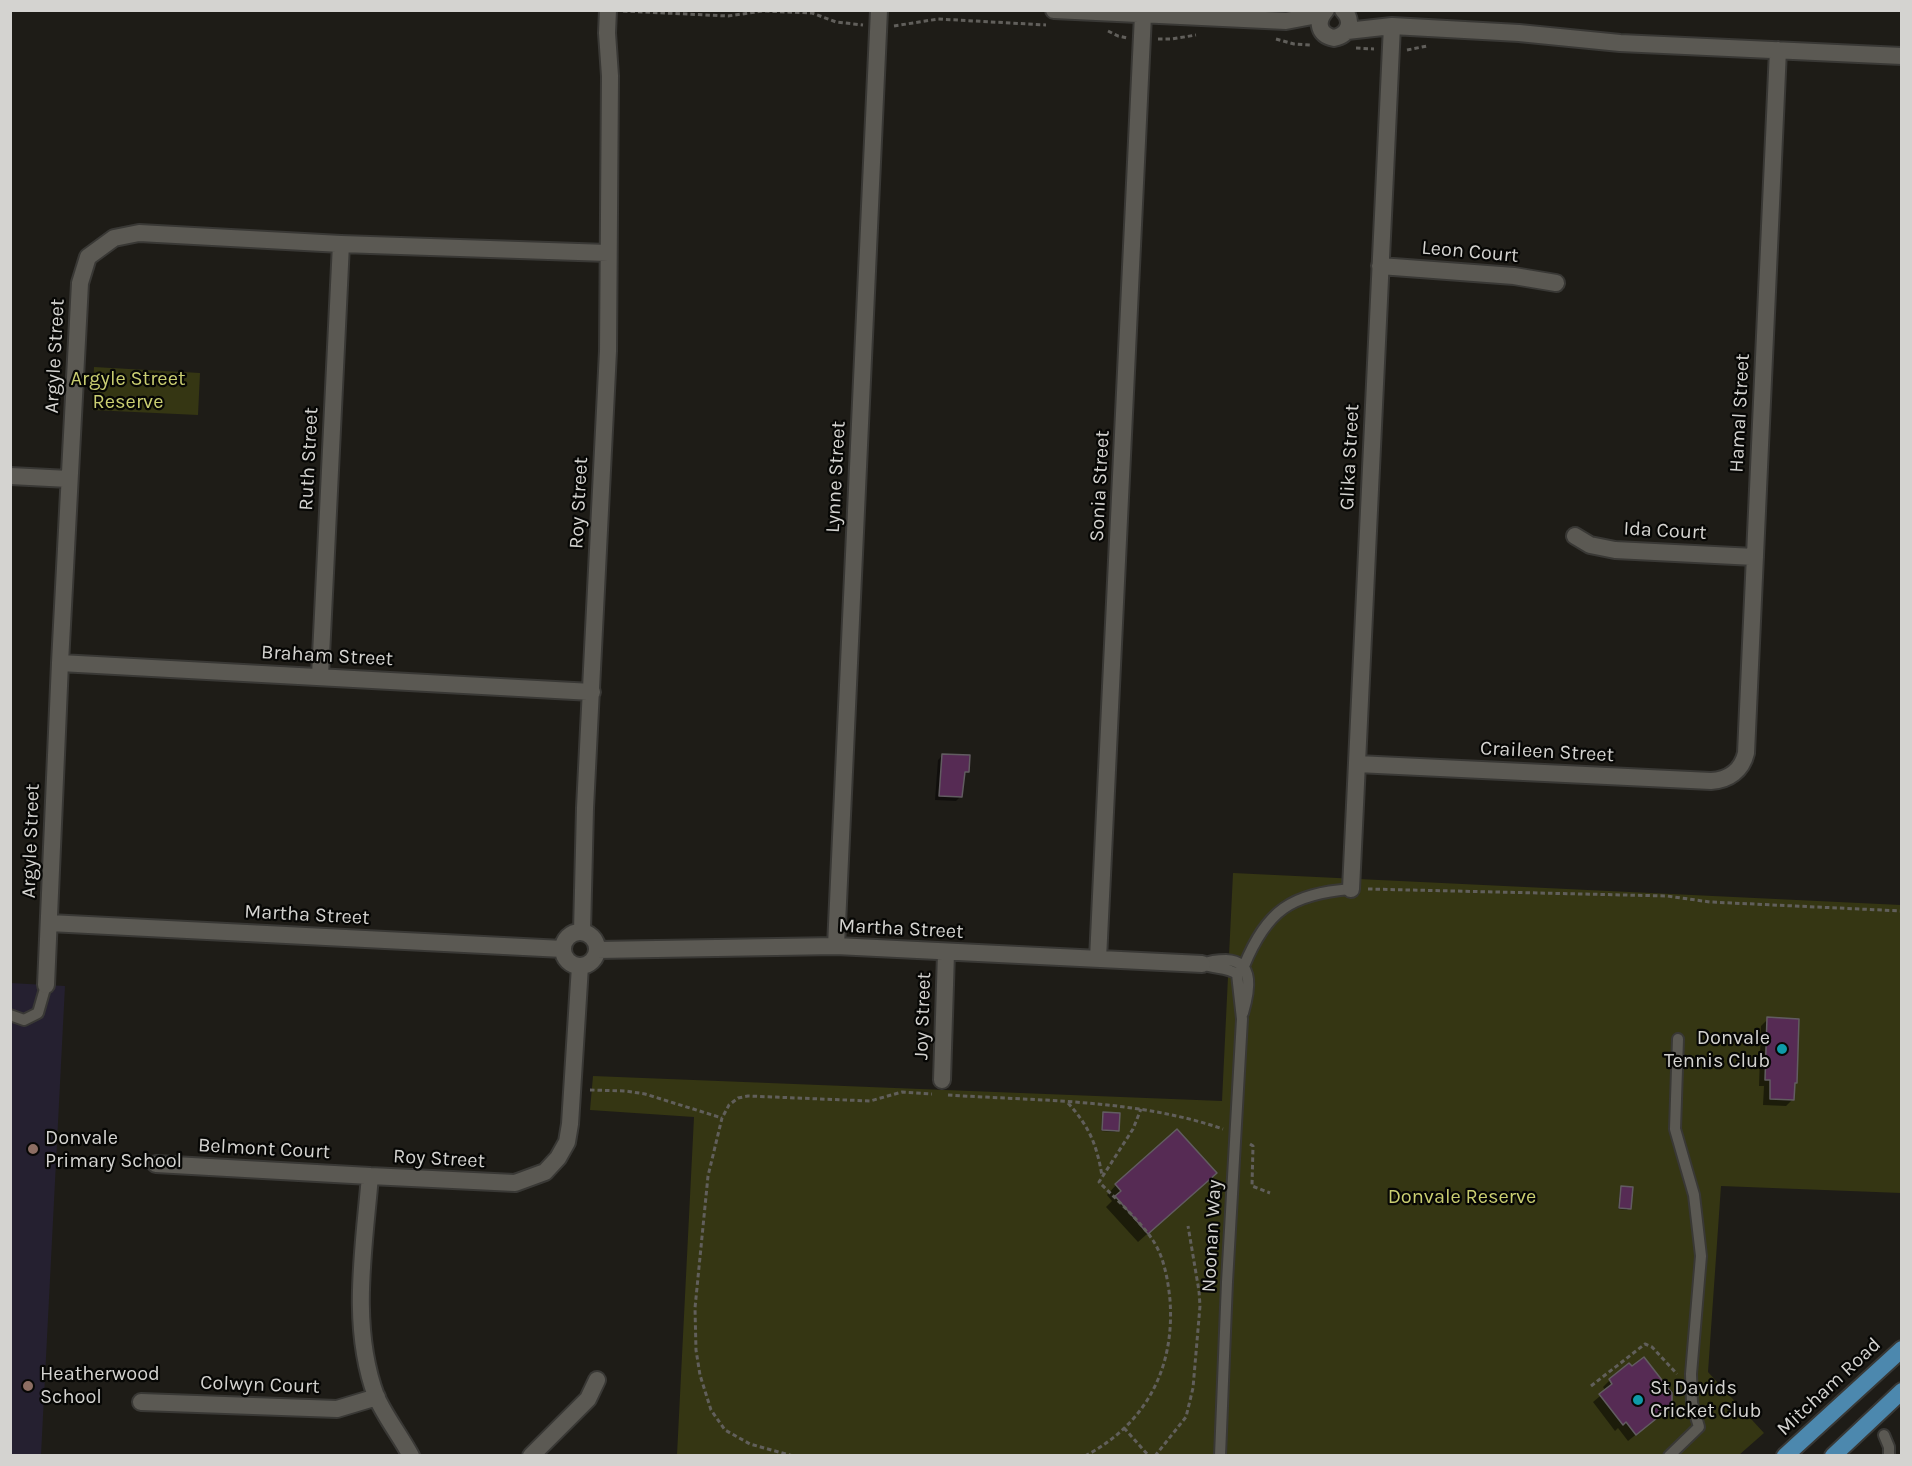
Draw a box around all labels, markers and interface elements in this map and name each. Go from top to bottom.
street label: Leon Court [1420,236,1520,268]
street label: Argyle Street [40,298,70,414]
street label: Hamal Street [1725,353,1755,473]
park label: Argyle Street Reserve [71,367,185,414]
street label: Glika Street [1335,403,1365,511]
street label: Ruth Street [294,407,324,511]
street label: Lynne Street [821,420,851,534]
street label: Sonia Street [1085,430,1115,542]
street label: Roy Street [565,456,593,550]
street label: Ida Court [1623,517,1707,545]
street label: Braham Street [260,641,394,671]
street label: Craileen Street [1479,737,1615,767]
street label: Argyle Street [17,783,45,899]
street label: Martha Street [244,900,370,930]
street label: Martha Street [838,914,964,944]
street label: Joy Street [909,972,937,1060]
place label: Donvale Tennis Club [1664,1026,1770,1073]
marker: Donvale Tennis Club [1775,1042,1789,1056]
place label: Donvale Primary School [45,1126,182,1173]
street label: Belmont Court [197,1134,331,1164]
marker: Donvale Primary School [26,1142,40,1156]
street label: Roy Street [392,1145,486,1173]
street label: Noonan Way [1197,1179,1227,1293]
park label: Donvale Reserve [1388,1185,1536,1209]
street label: Mitcham Road [1772,1333,1886,1441]
place label: Heatherwood School [40,1362,160,1409]
street label: Colwyn Court [200,1371,320,1399]
place label: St Davids Cricket Club [1650,1376,1761,1423]
marker: Heatherwood School [21,1379,35,1393]
marker: St Davids Cricket Club [1631,1393,1645,1407]

